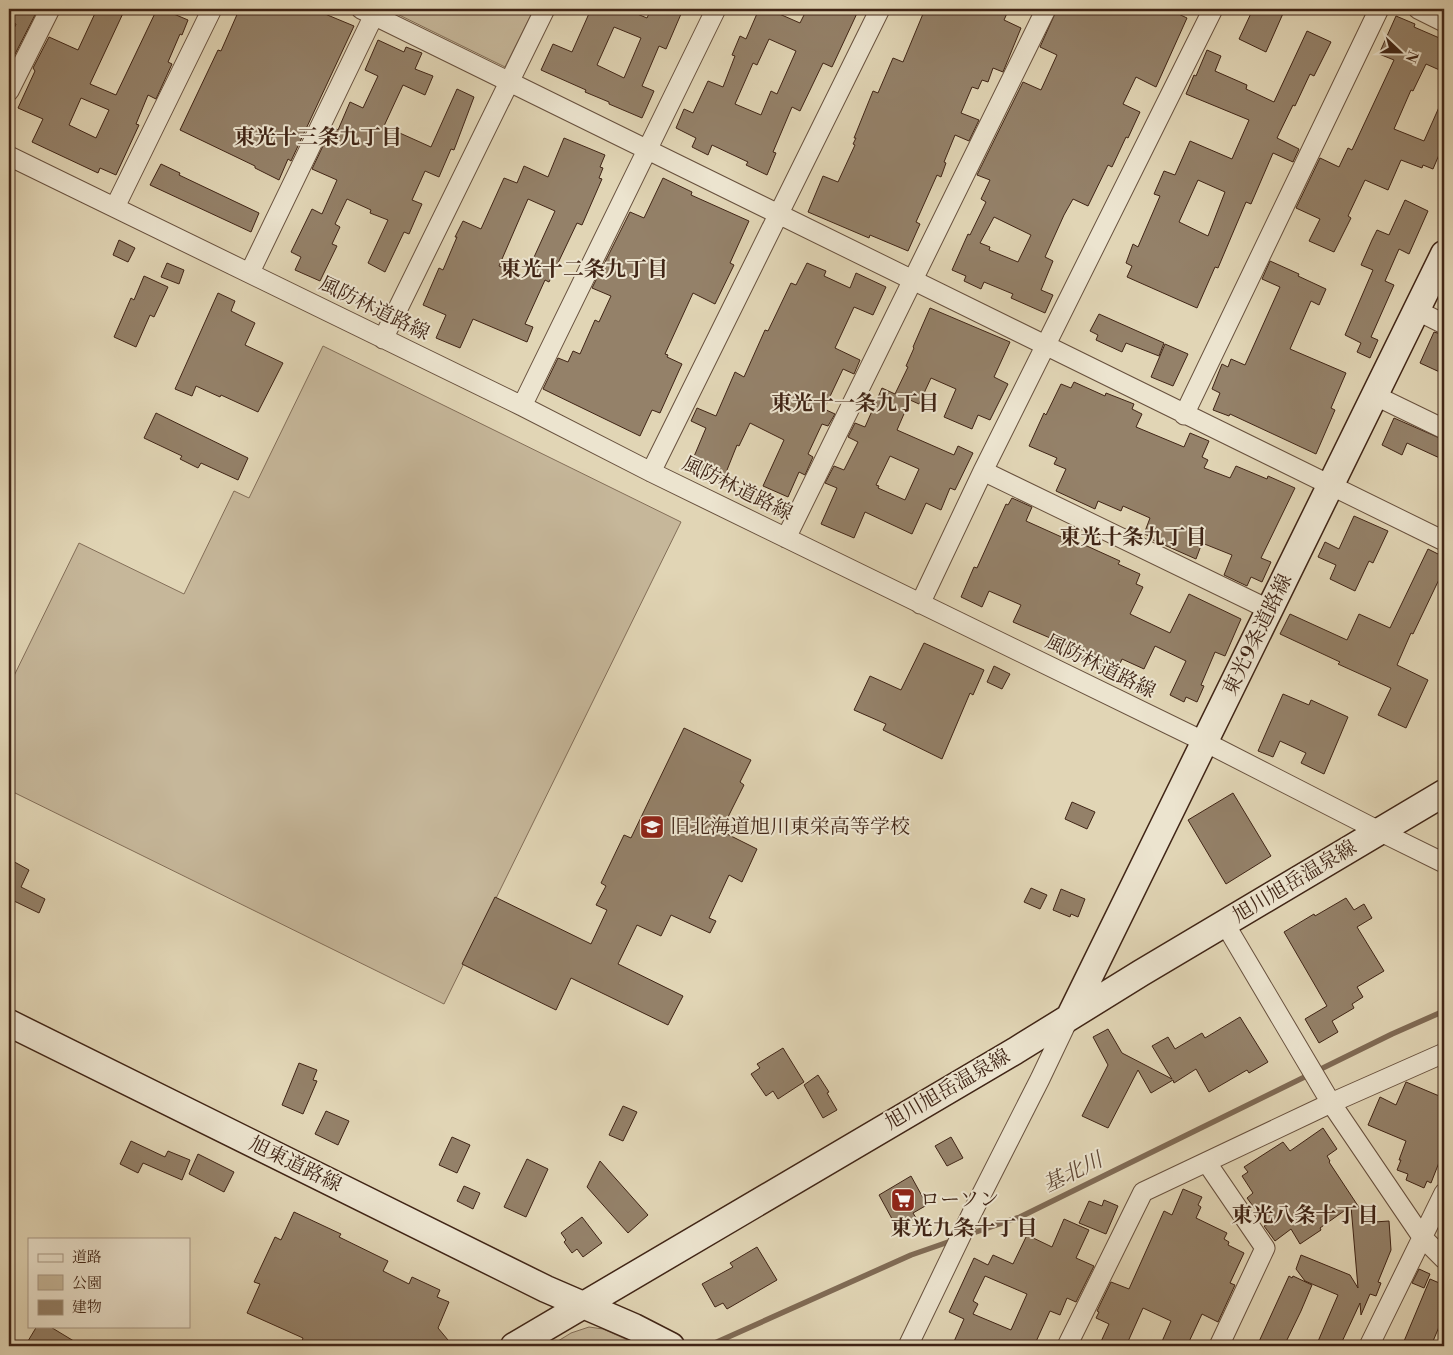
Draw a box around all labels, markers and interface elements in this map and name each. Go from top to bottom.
north arrow [1376,28,1426,78]
text: N [1401,48,1422,65]
district label: 東光十三条九丁目 [234,125,402,151]
district label: 東光十二条九丁目 [500,257,668,283]
street label: 風防林道路線 [315,271,433,347]
district label: 東光十一条九丁目 [771,391,939,417]
street label: 風防林道路線 [678,451,796,527]
district label: 東光十条九丁目 [1060,525,1207,551]
street label: 東光9条道路線 [1218,570,1298,700]
street label: 風防林道路線 [1041,629,1159,705]
school or university icon: 旧北海道旭川東栄高等学校 [639,814,665,840]
place label: 旧北海道旭川東栄高等学校 [670,815,910,840]
street label: 旭川旭岳温泉線 [1229,835,1361,929]
street label: 旭川旭岳温泉線 [881,1044,1015,1136]
street label: 旭東道路線 [245,1132,345,1198]
water label: 基北川 [1039,1147,1109,1198]
supermarket icon: ローソン [890,1187,916,1213]
place label: ローソン [920,1188,999,1213]
district label: 東光八条十丁目 [1232,1203,1379,1229]
district label: 東光九条十丁目 [891,1216,1038,1242]
legend [28,1238,190,1328]
text: 道路 [72,1248,102,1267]
text: 公園 [72,1274,102,1293]
text: 建物 [72,1298,102,1317]

